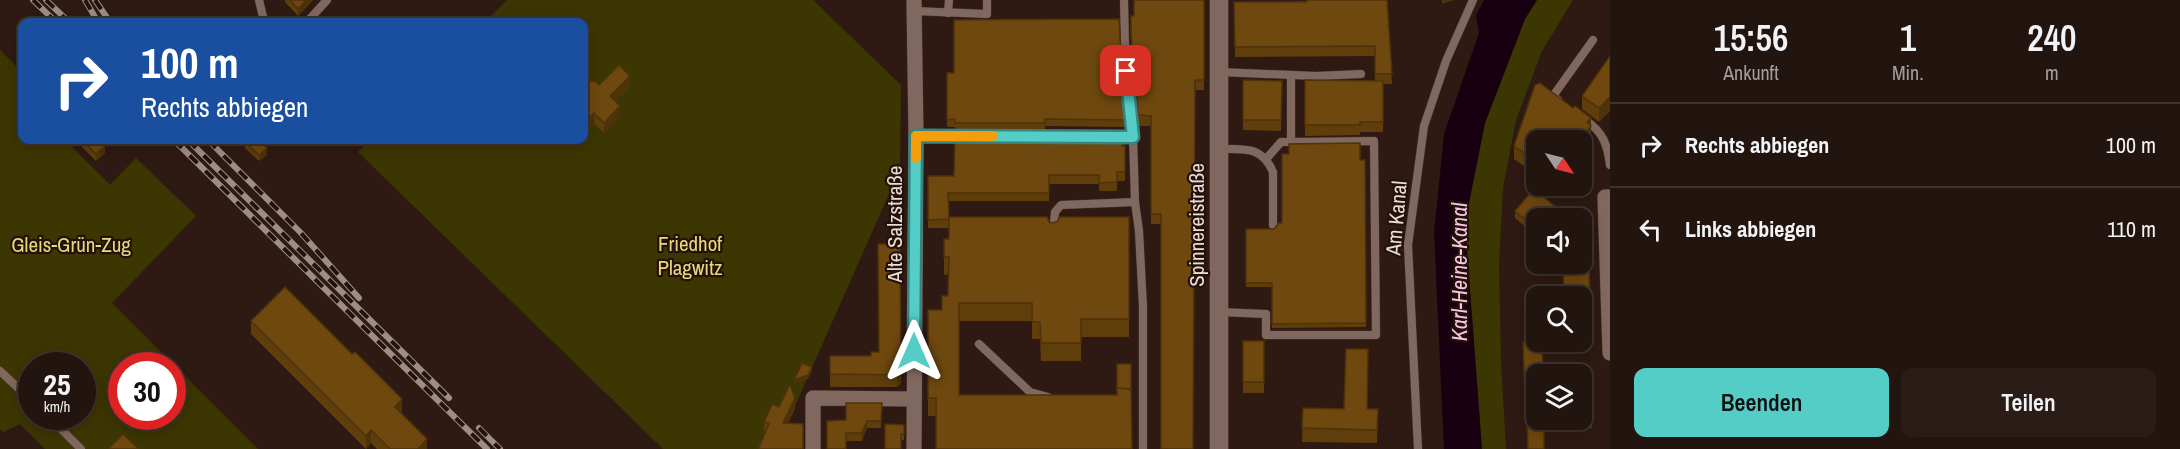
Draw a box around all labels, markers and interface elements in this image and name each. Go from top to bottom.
text: 15:56 [1713,14,1788,62]
text: 1 [1900,14,1916,62]
text: 240 [2027,14,2077,62]
text: 100 m [141,35,239,91]
icon: right [42,42,120,120]
pin [1100,45,1151,96]
icon: arrive [1109,54,1142,87]
text: Ankunft [1723,59,1779,86]
text: Min. [1892,59,1924,86]
text: m [2045,59,2059,86]
text: Rechts abbiegen [141,89,308,125]
icon: right [1634,129,1667,162]
north arrow [1526,130,1592,196]
map controls [1526,130,1592,430]
text: Rechts abbiegen [1685,130,1829,160]
text: 100 m [2106,130,2156,160]
street label: Spinnereistraße [1182,163,1211,287]
street label: Alte Salzstraße [880,166,909,283]
street label: Am Kanal [1378,180,1414,257]
water label: Karl-Heine-Kanal [1444,202,1474,341]
button: sound [1526,208,1592,274]
icon: left [1634,213,1667,246]
text: Links abbiegen [1685,214,1816,244]
text: 110 m [2107,214,2156,244]
park label: Friedhof Plagwitz [657,229,723,282]
park label: Gleis-Grün-Zug [11,230,131,259]
button: search [1526,286,1592,352]
position arrow [882,319,946,383]
speed limit sign: 30 [108,352,186,430]
text: 25 [43,364,71,404]
button: layers [1526,364,1592,430]
button: Beenden [1634,368,1889,437]
button: Teilen [1901,368,2156,437]
text: km/h [44,396,70,417]

